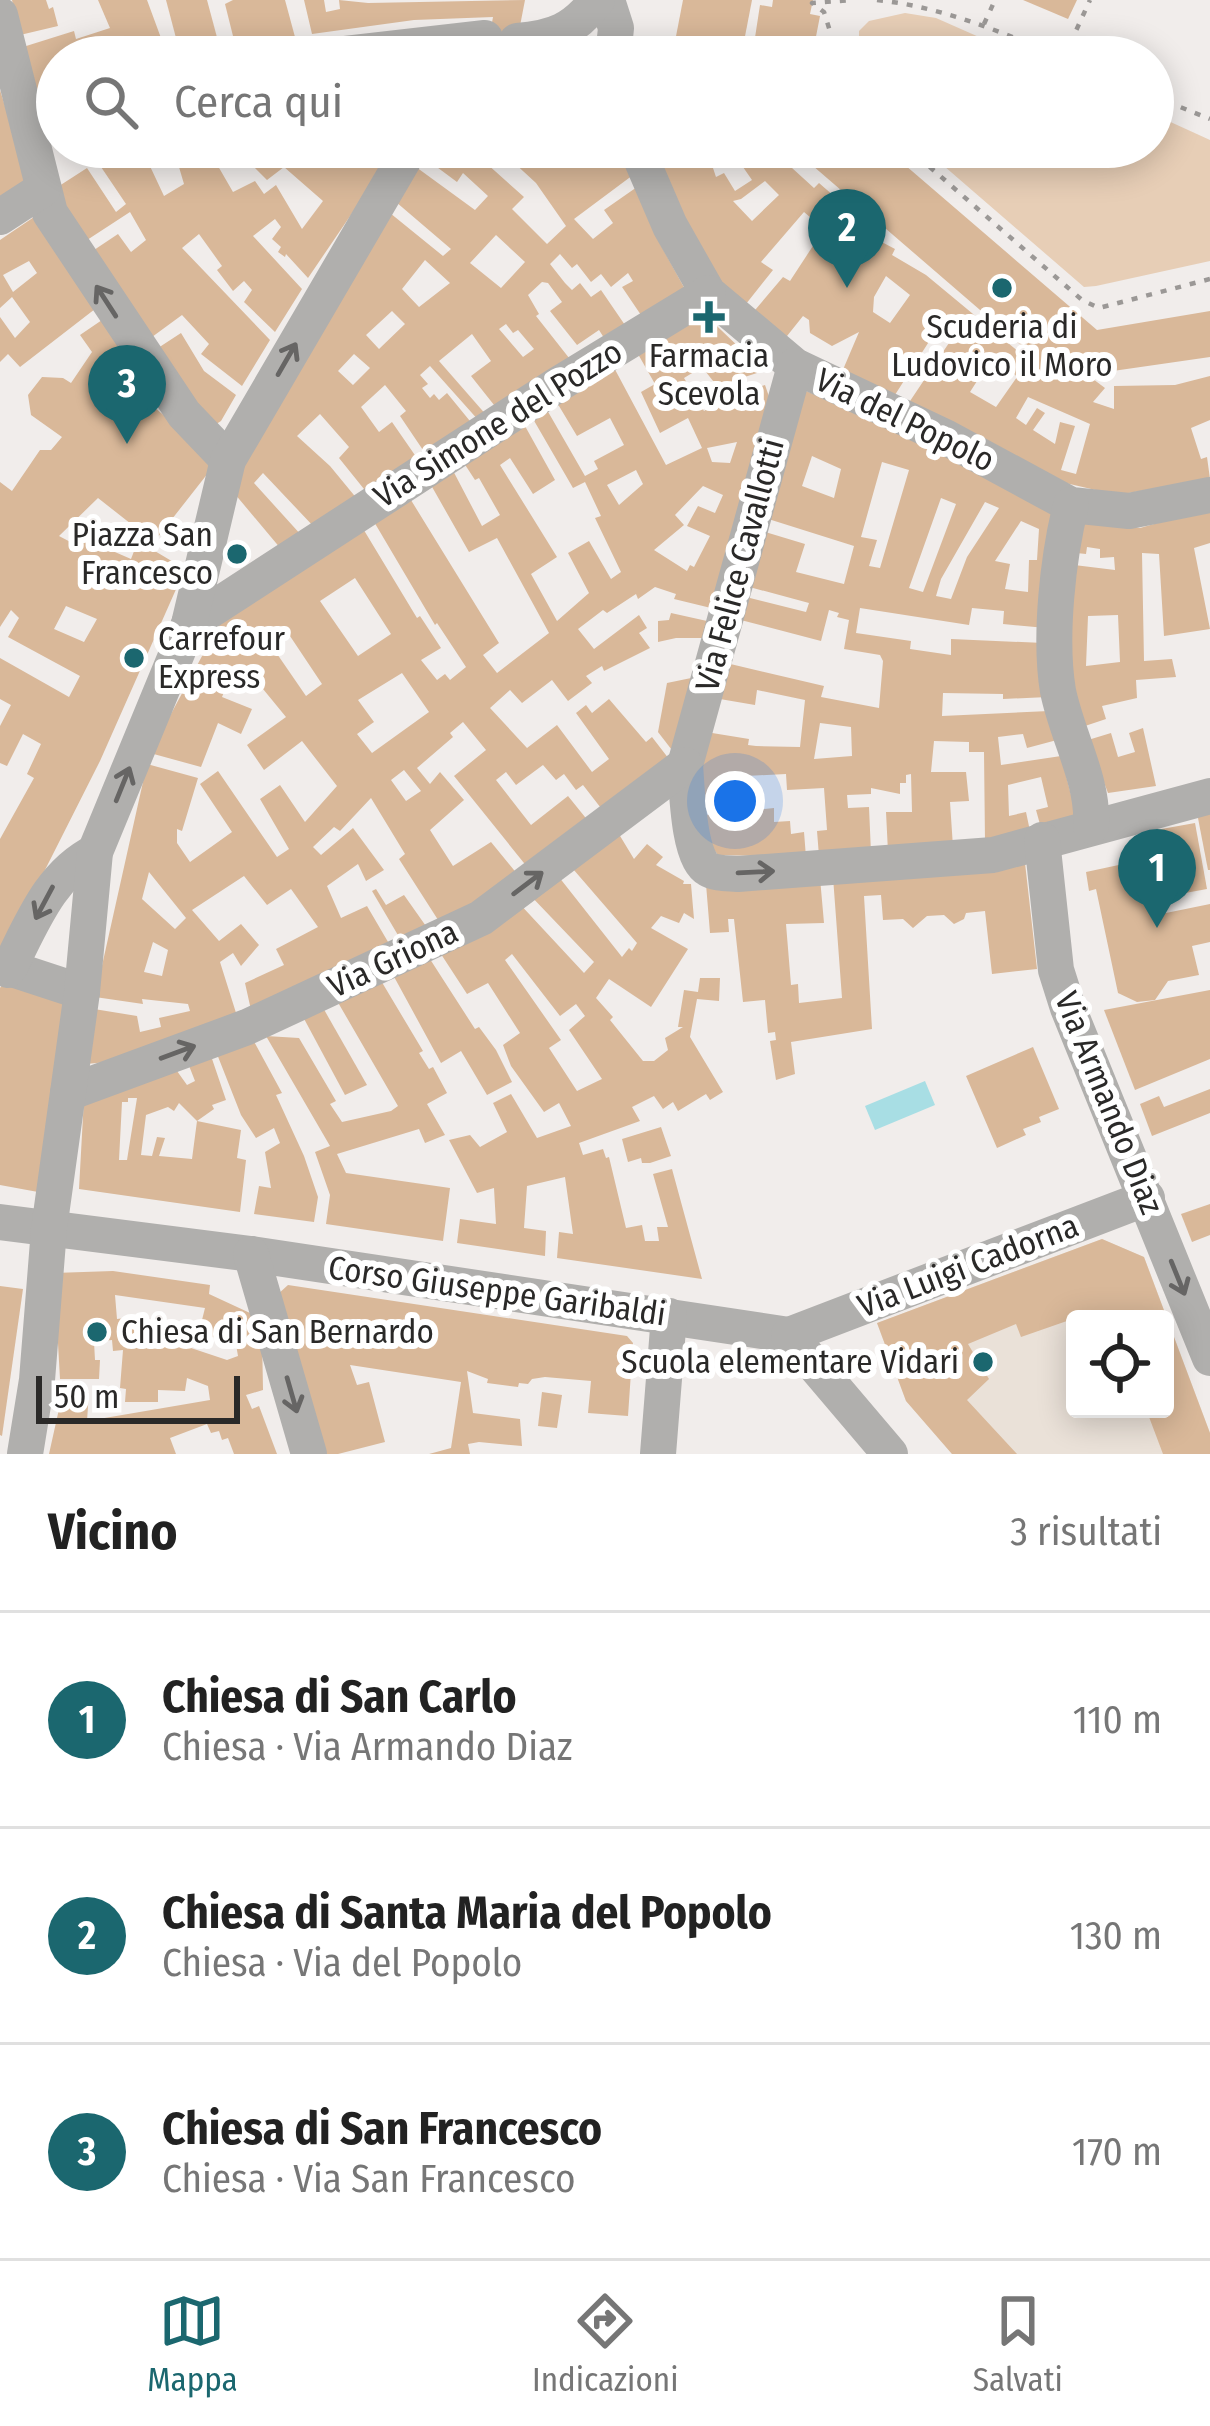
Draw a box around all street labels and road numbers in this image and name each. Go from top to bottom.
street label: Via Simone del Pozzo [367,332,629,516]
street label: Via del Popolo [809,360,1001,480]
street label: Via Felice Cavallotti [687,434,793,696]
street label: Via Griona [322,912,464,1006]
street label: Via Armando Diaz [1046,986,1172,1220]
street label: Via Luigi Cadorna [852,1206,1084,1326]
street label: Corso Giuseppe Garibaldi [326,1248,668,1334]

